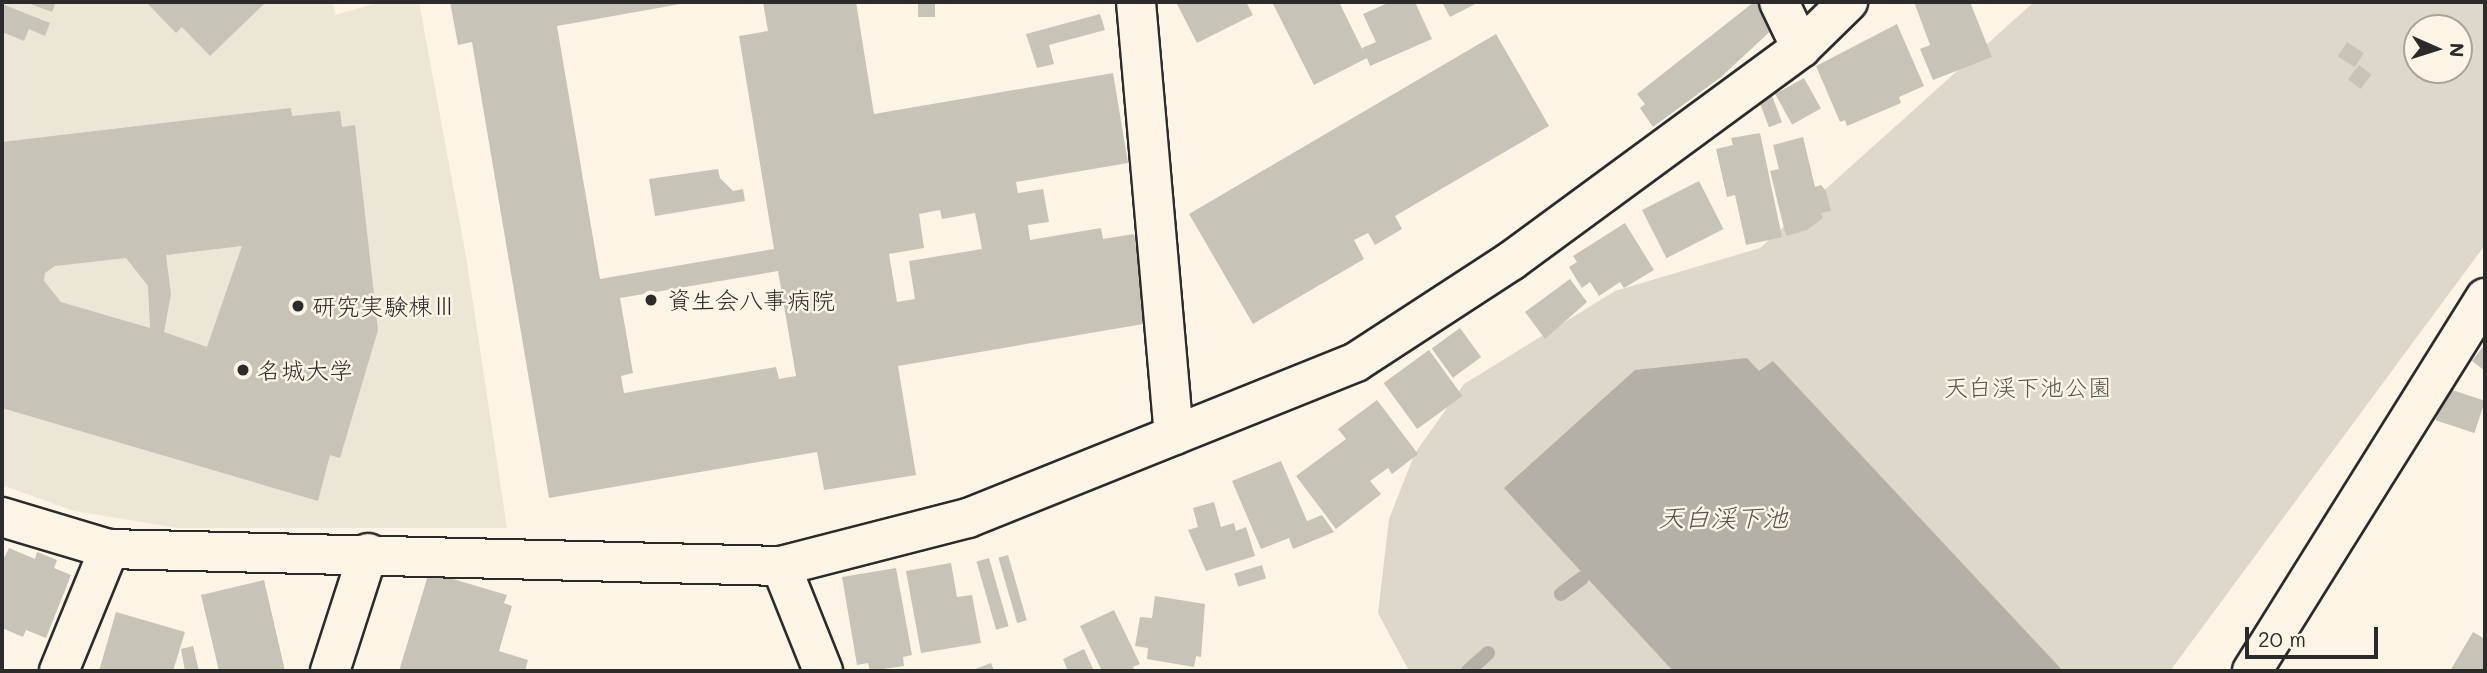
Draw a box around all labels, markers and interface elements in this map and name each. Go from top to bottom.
north arrow [2403,14,2473,84]
text: N [2445,42,2470,58]
place label: 資生会八事病院 [667,286,835,314]
marker: 資生会八事病院 [641,290,661,310]
place label: 研究実験棟Ⅲ [312,292,456,320]
marker: 研究実験棟Ⅲ [290,298,306,314]
place label: 名城大学 [257,356,353,384]
marker: 名城大学 [235,362,251,378]
park label: 天白渓下池公園 [1944,373,2112,401]
water label: 天白渓下池 [1658,502,1788,534]
scale bar [2249,614,2382,658]
text: 20 m [2258,625,2306,652]

